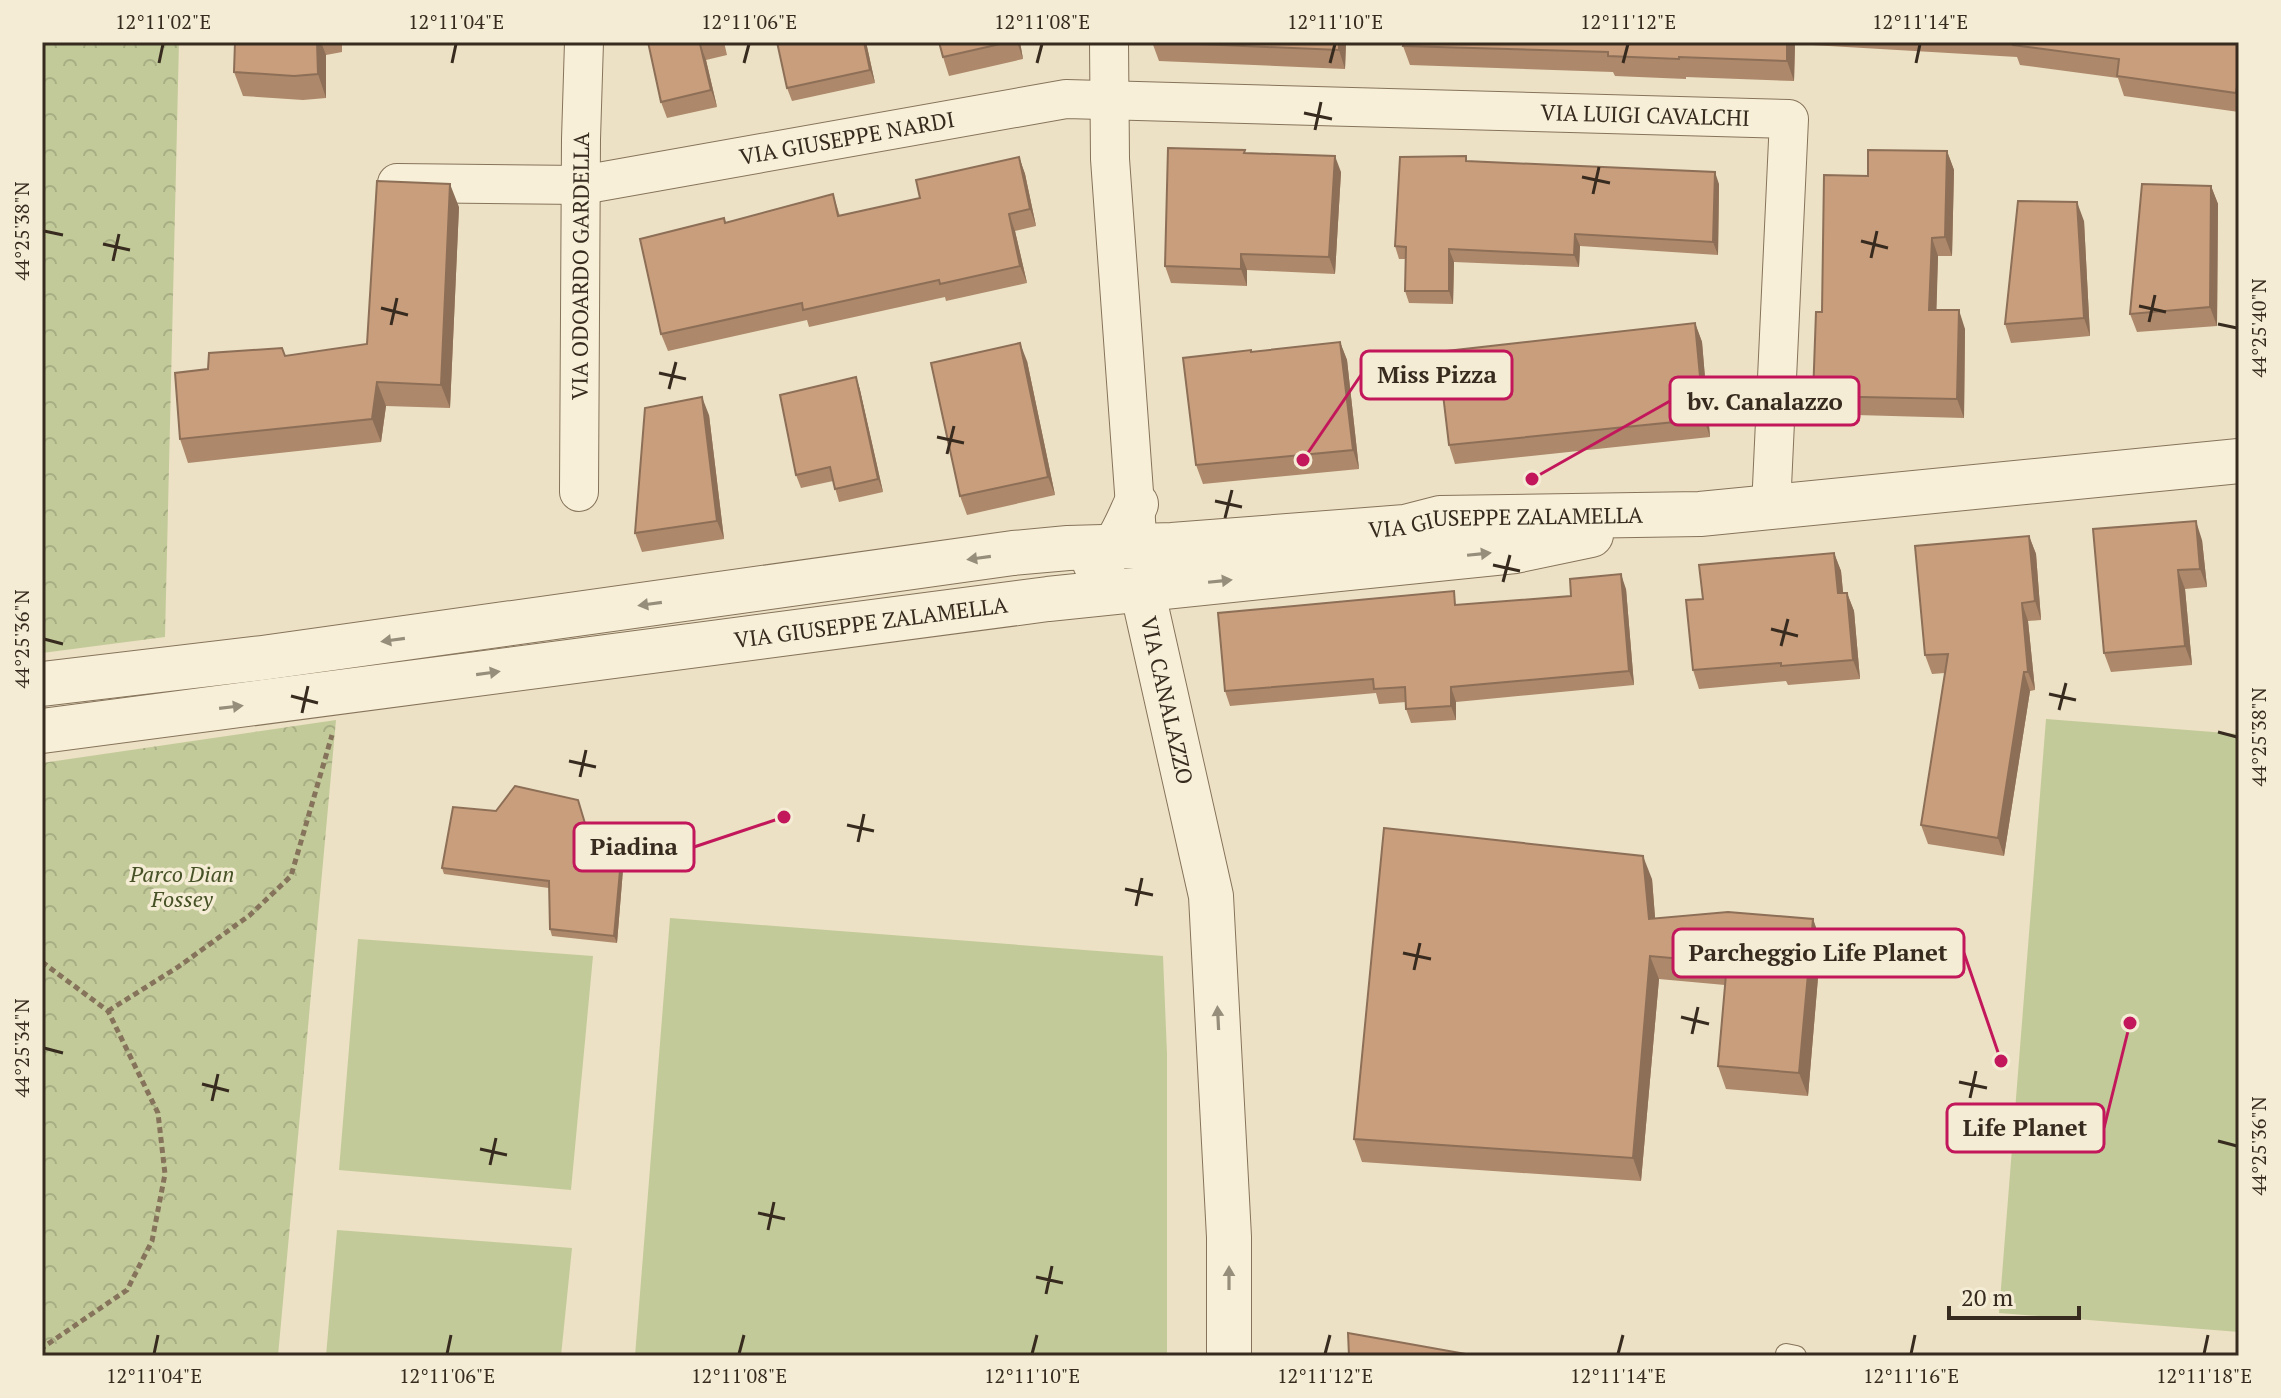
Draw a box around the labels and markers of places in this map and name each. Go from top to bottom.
callout: Miss Pizza [1361,351,1512,399]
callout: bv. Canalazzo [1670,377,1859,425]
callout: Piadina [574,823,694,871]
callout: Parcheggio Life Planet [1673,929,1964,977]
callout: Life Planet [1947,1104,2104,1152]

